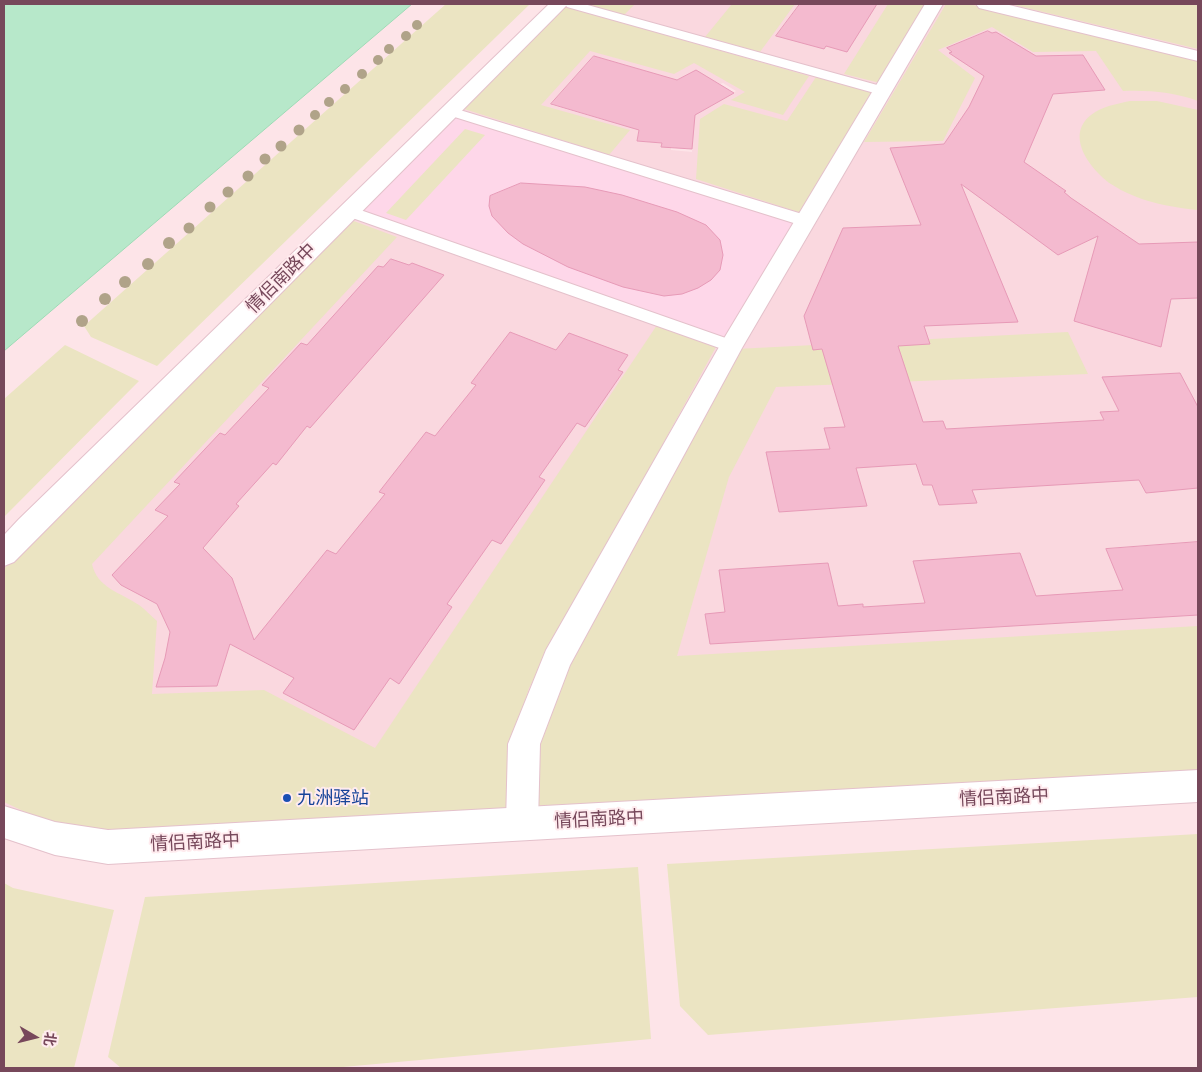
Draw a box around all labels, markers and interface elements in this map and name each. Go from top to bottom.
street label: 情侣南路中 [242,239,320,317]
street label: 情侣南路中 [958,784,1050,810]
place label: 九洲驿站 [297,787,369,809]
marker: 九洲驿站 [281,792,293,804]
street label: 情侣南路中 [553,806,645,832]
street label: 情侣南路中 [149,829,241,855]
north arrow [10,1012,60,1062]
text: 北 [41,1031,60,1047]

